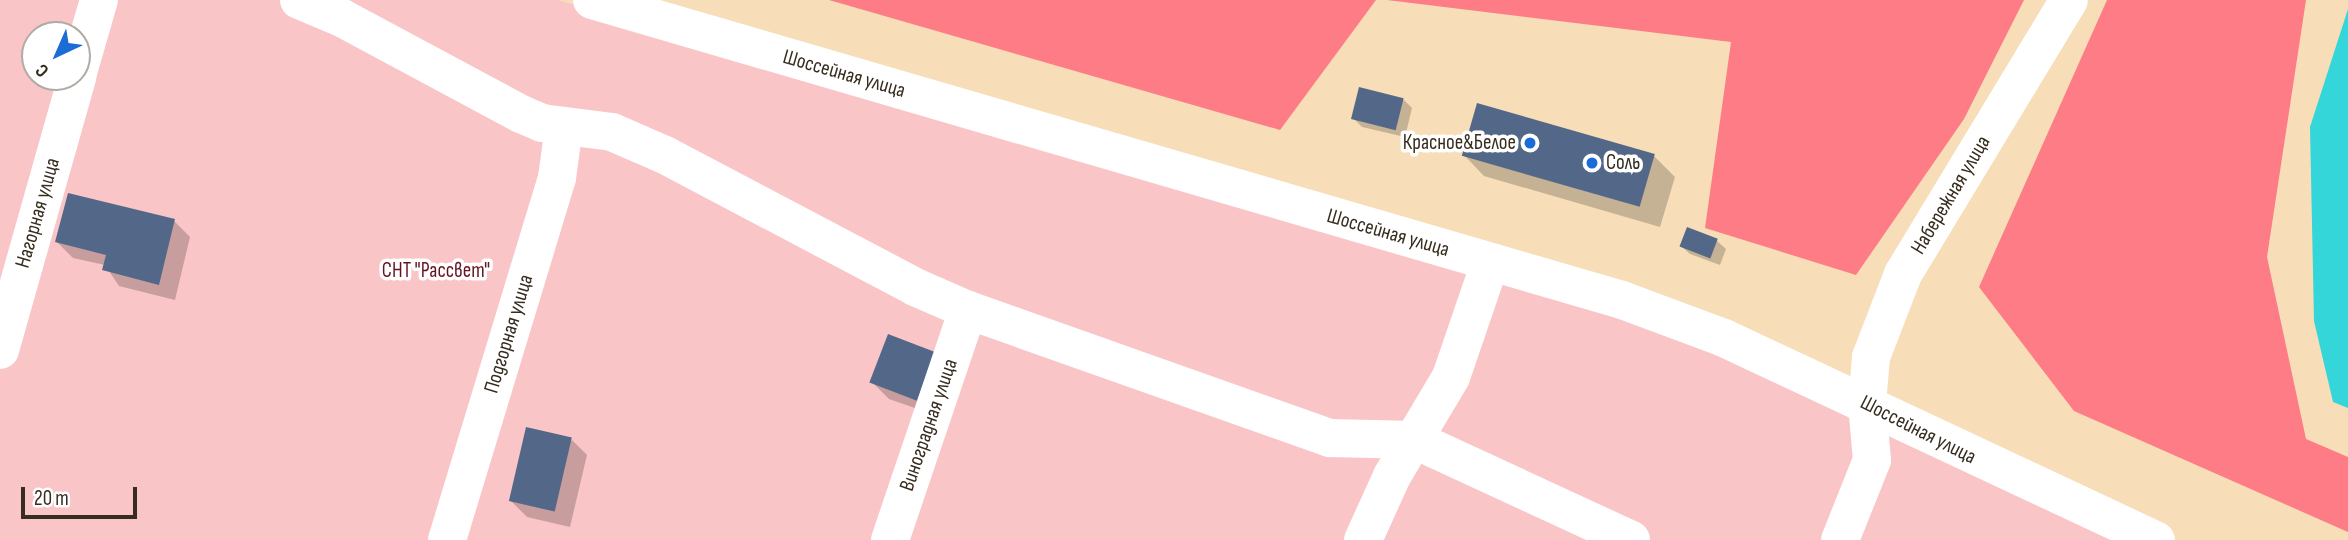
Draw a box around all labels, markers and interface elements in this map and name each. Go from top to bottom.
north arrow [21,21,91,91]
street label: Шоссейная улица [780,44,908,104]
text: С [31,58,54,82]
place label: Красное&Белое [1403,130,1516,156]
street label: Набережная улица [1906,131,1996,259]
marker: Красное&Белое [1522,135,1538,151]
place label: Соль [1606,150,1640,176]
street label: Нагорная улица [10,155,66,271]
marker: Соль [1584,155,1600,171]
street label: Шоссейная улица [1324,203,1452,263]
park label: СНТ "Рассвет" [382,258,490,284]
street label: Подгорная улица [479,272,539,396]
street label: Виноградная улица [895,356,963,494]
street label: Шоссейная улица [1856,390,1980,470]
scale bar [24,474,140,518]
text: 20 m [34,486,69,511]

